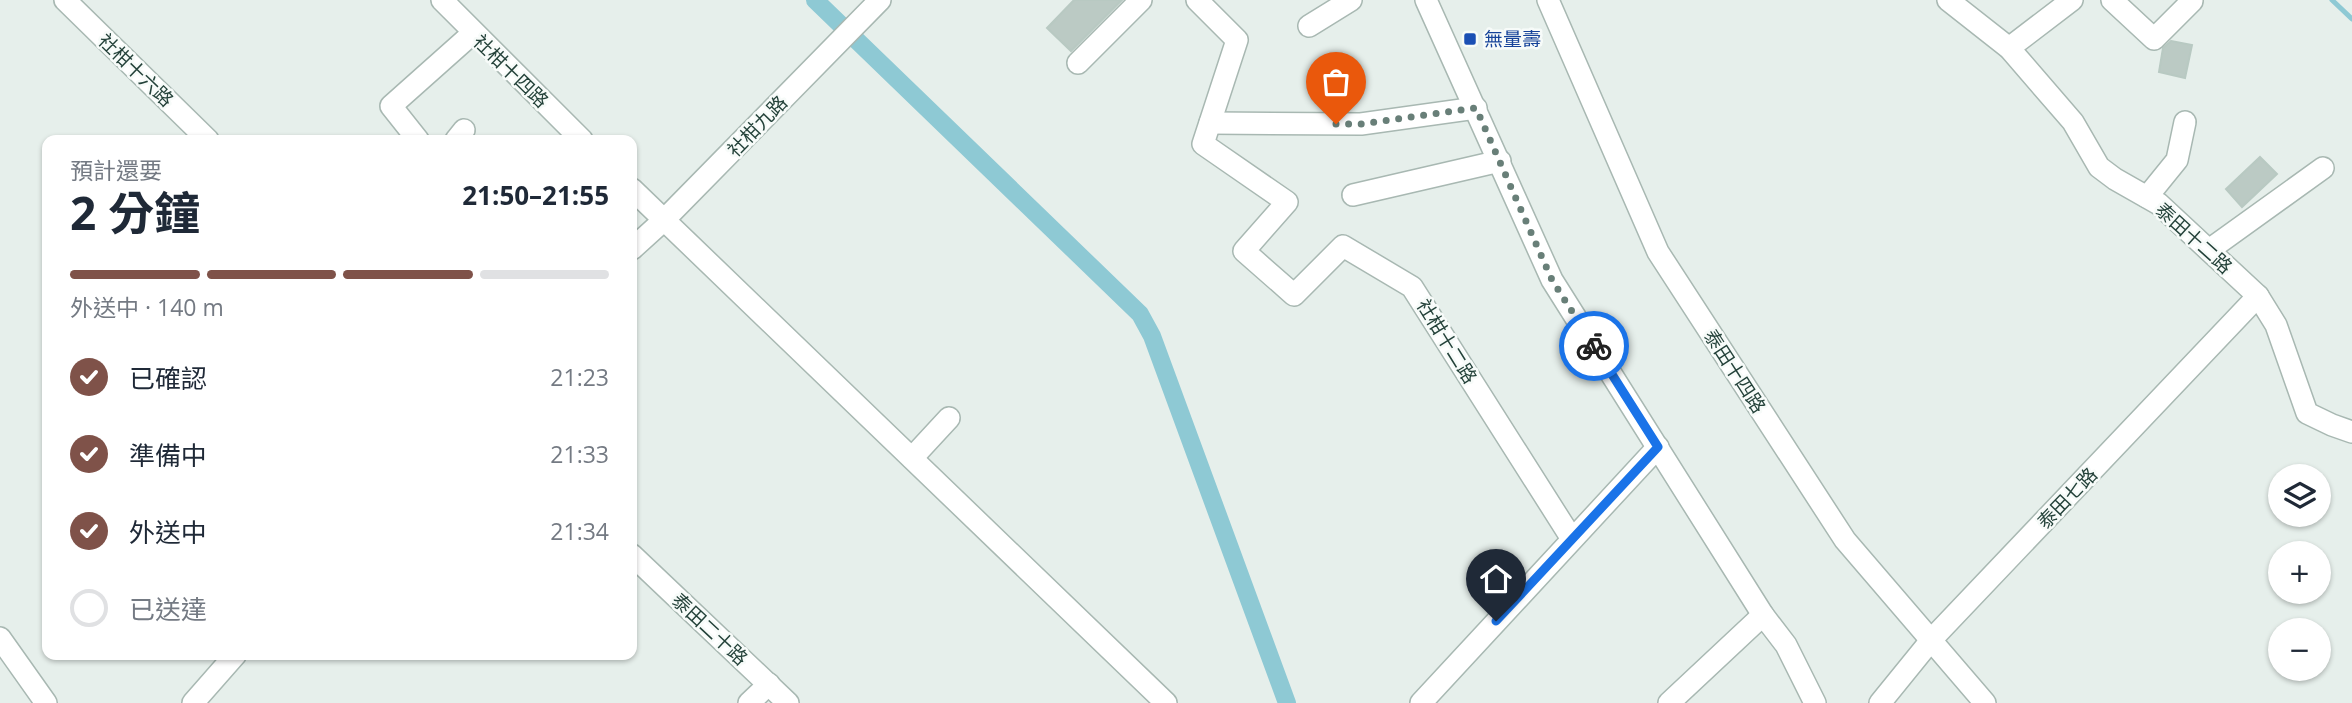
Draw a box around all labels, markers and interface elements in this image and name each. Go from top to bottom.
place label: 無量壽 [1484,26,1541,52]
street label: 社柑十六路 [93,28,179,112]
street label: 社柑十四路 [468,29,554,113]
marker: 無量壽 [1462,31,1478,47]
pin [1306,52,1366,124]
icon: bag [1317,63,1355,101]
street label: 社柑九路 [721,90,793,162]
text: 預計還要 [70,154,162,186]
text: 21:50–21:55 [462,177,609,213]
text: 2 分鐘 [70,181,200,243]
street label: 泰田十二路 [2150,197,2238,279]
text: 外送中 · 140 m [70,291,224,323]
street label: 社柑十二路 [1411,294,1483,388]
courier [1559,311,1629,381]
street label: 泰田十四路 [1698,324,1772,418]
icon: bike [1575,327,1613,365]
icon: check [70,358,108,396]
text: 已確認 [129,360,207,396]
text: 21:23 [550,361,609,393]
icon: check [70,435,108,473]
text: 準備中 [129,437,207,473]
text: 21:33 [550,438,609,470]
street label: 泰田七路 [2031,462,2103,534]
map controls [2268,464,2331,681]
button: layers [2268,464,2331,527]
icon: check [70,512,108,550]
text: 外送中 [129,514,207,550]
text: 21:34 [550,515,609,547]
button: + [2268,541,2331,604]
pin [1466,549,1526,621]
icon: home [1477,560,1515,598]
street label: 泰田二十路 [666,587,754,671]
text: 已送達 [129,591,207,627]
button: − [2268,618,2331,681]

